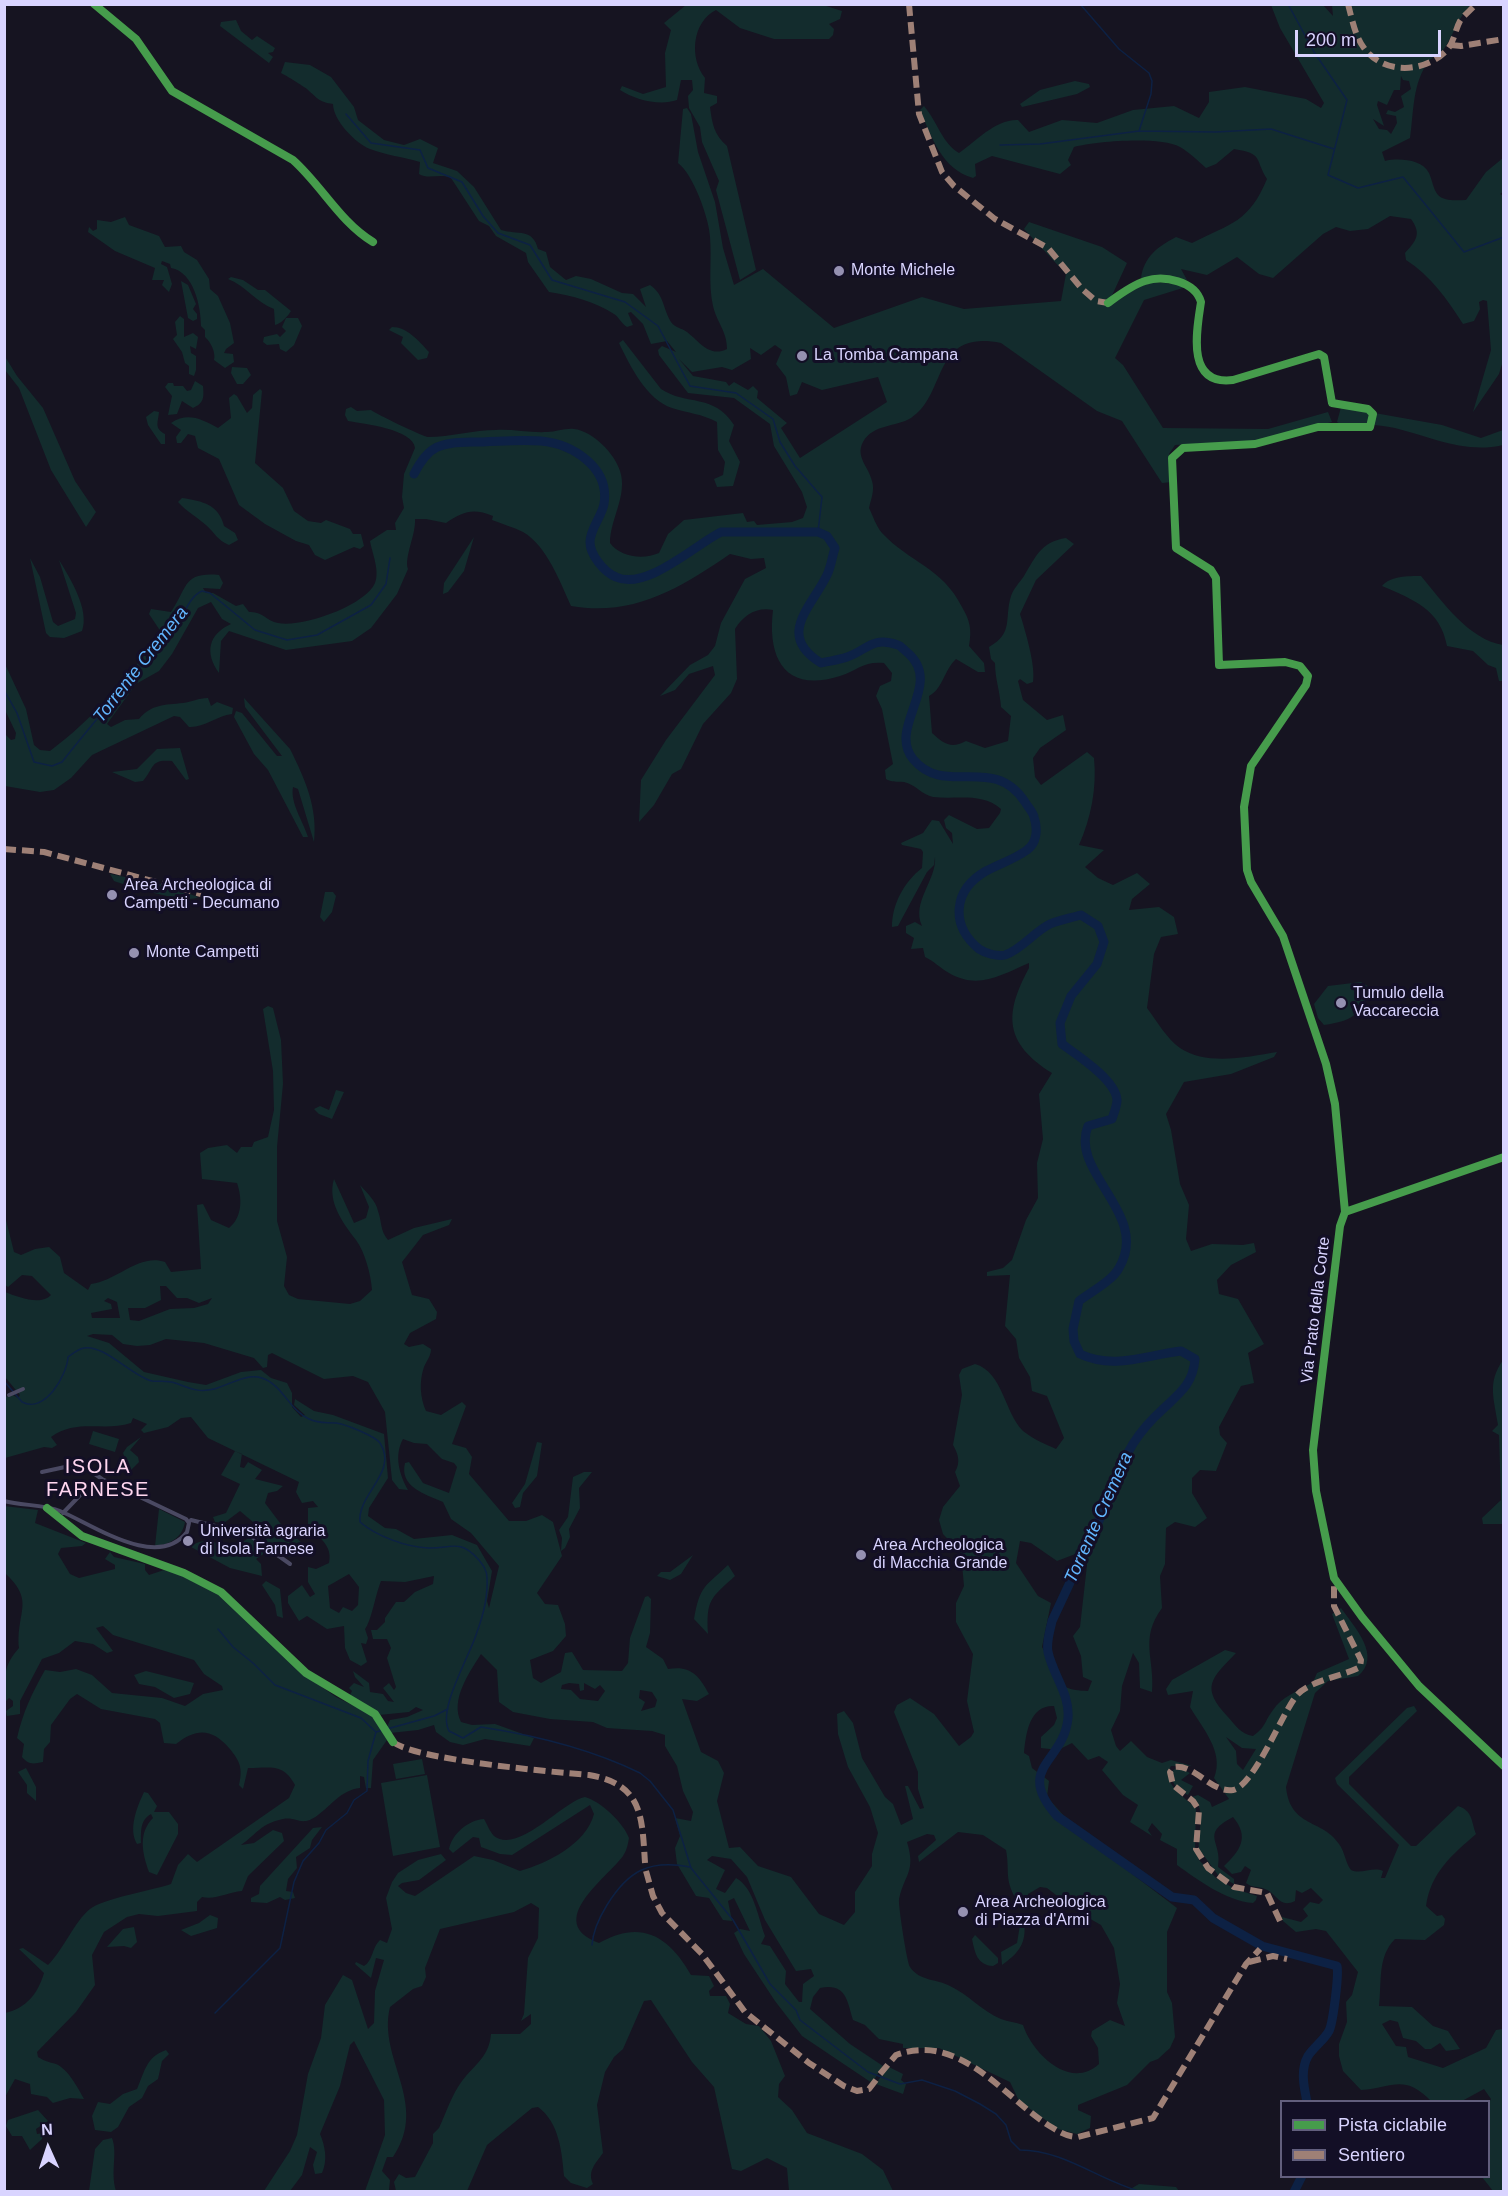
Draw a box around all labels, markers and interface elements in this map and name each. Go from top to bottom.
scale bar [1298,18,1444,56]
text: 200 m [1306,30,1356,50]
place label: Monte Michele [851,261,955,281]
marker: Monte Michele [832,264,846,278]
place label: La Tomba Campana [814,346,958,366]
marker: La Tomba Campana [795,349,809,363]
water label: Torrente Cremera [89,603,193,727]
place label: Area Archeologica di Campetti - Decumano [124,876,280,914]
marker: Area Archeologica di Campetti - Decumano [105,888,119,902]
place label: Monte Campetti [146,943,259,963]
marker: Monte Campetti [127,946,141,960]
place label: Tumulo della Vaccareccia [1353,984,1444,1022]
marker: Tumulo della Vaccareccia [1334,996,1348,1010]
street label: Via Prato della Corte [1297,1236,1335,1384]
water label: Torrente Cremera [1060,1449,1138,1587]
district label: ISOLA FARNESE [46,1455,150,1502]
place label: Università agraria di Isola Farnese [200,1522,325,1560]
marker: Università agraria di Isola Farnese [181,1534,195,1548]
place label: Area Archeologica di Macchia Grande [873,1536,1007,1574]
marker: Area Archeologica di Macchia Grande [854,1548,868,1562]
place label: Area Archeologica di Piazza d'Armi [975,1893,1106,1931]
marker: Area Archeologica di Piazza d'Armi [956,1905,970,1919]
legend [1280,2100,1490,2178]
text: Pista ciclabile [1338,2115,1447,2135]
north arrow [18,2118,78,2178]
text: N [41,2121,53,2138]
text: Sentiero [1338,2145,1405,2165]

